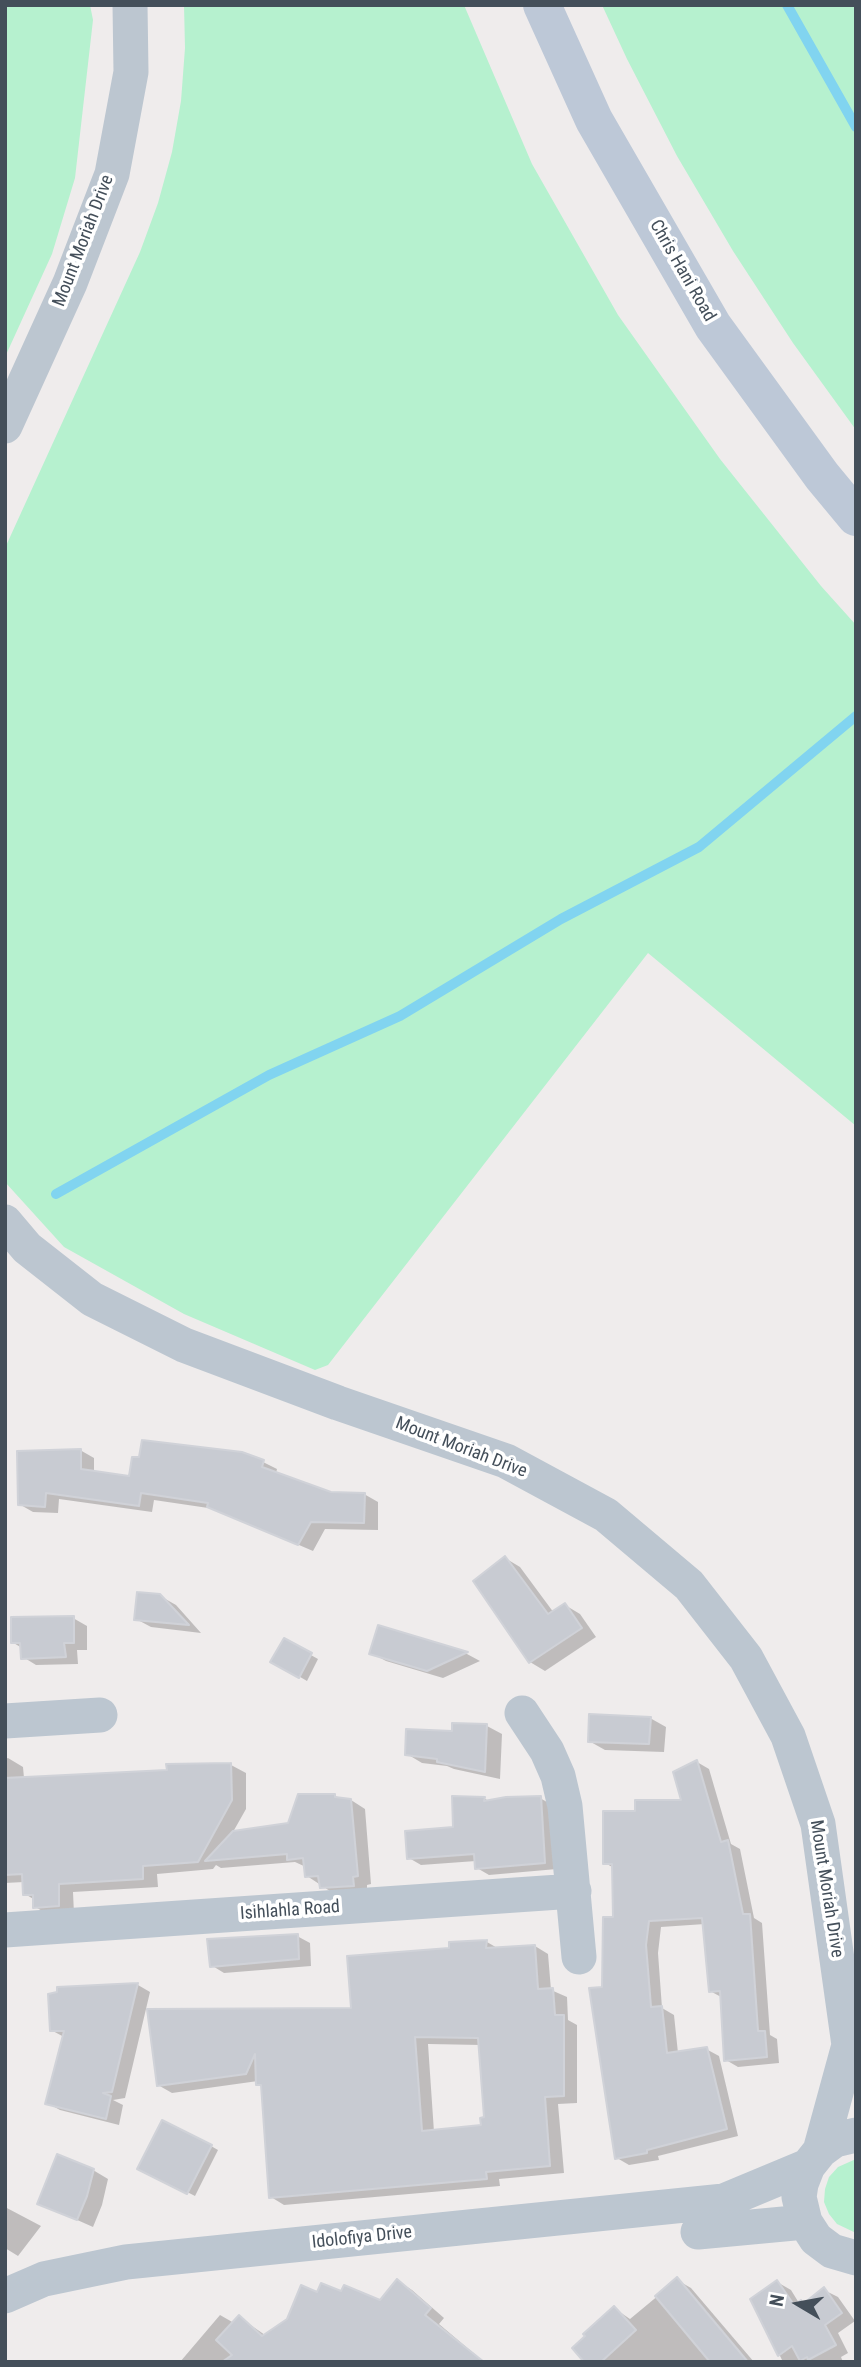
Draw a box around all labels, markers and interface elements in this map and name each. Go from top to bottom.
street label: Mount Moriah Drive [49,172,119,310]
street label: Chris Hani Road [644,216,720,326]
street label: Mount Moriah Drive [392,1413,530,1483]
street label: Mount Moriah Drive [804,1819,848,1959]
street label: Isihlahla Road [239,1897,341,1925]
street label: Idolofiya Drive [311,2222,413,2254]
north arrow [763,2269,833,2339]
text: N [764,2293,789,2308]

